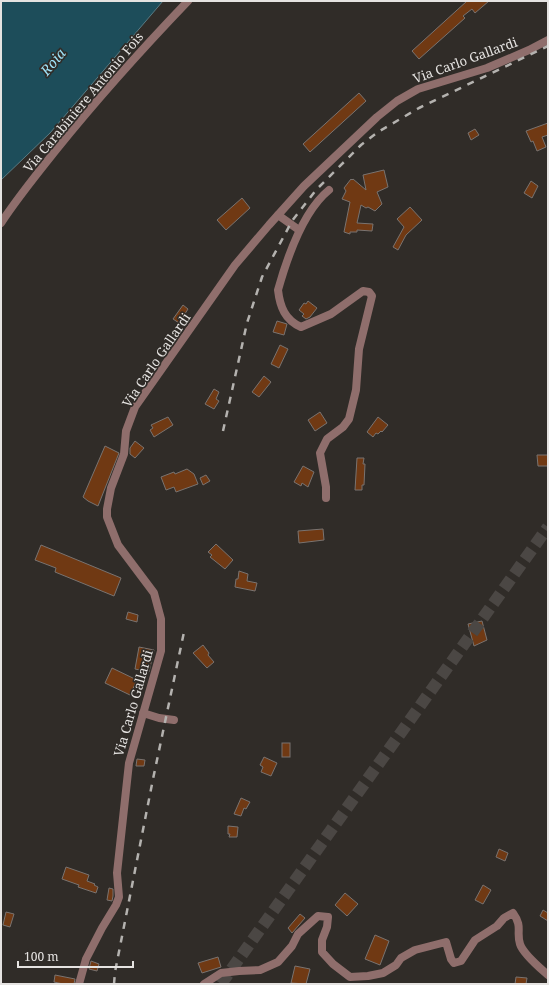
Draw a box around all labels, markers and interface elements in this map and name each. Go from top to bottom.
street label: Via Carabiniere Antonio Fois [19,28,147,176]
street label: Via Carlo Gallardi [410,33,520,87]
water label: Roia [35,44,70,80]
street label: Via Carlo Gallardi [118,309,194,411]
street label: Via Carlo Gallardi [109,648,157,758]
scale bar [18,943,133,969]
text: 100 m [24,948,59,965]

